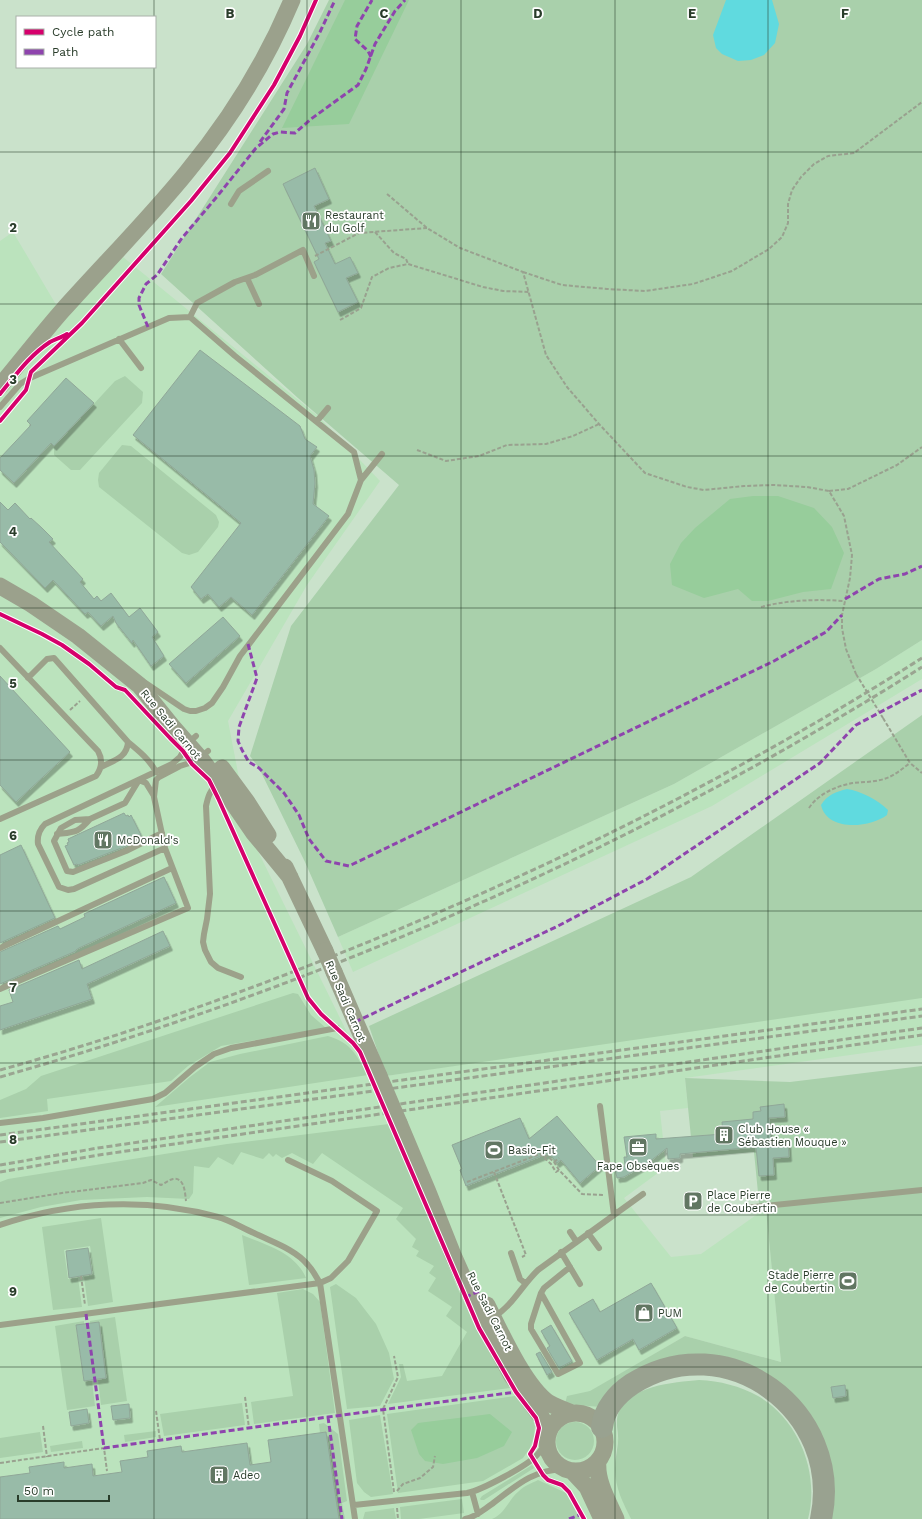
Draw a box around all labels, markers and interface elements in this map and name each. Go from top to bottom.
text: B [226,6,235,21]
text: C [380,6,389,21]
text: D [533,6,543,21]
text: E [688,6,696,21]
text: F [841,6,849,21]
legend [16,16,156,68]
text: Cycle path [52,25,114,39]
text: Path [52,45,78,59]
place label: Restaurant du Golf [325,209,384,235]
restaurant icon: Restaurant du Golf [300,210,322,232]
text: 2 [9,220,17,235]
text: 3 [9,372,17,387]
text: 4 [9,524,18,539]
text: 5 [9,676,17,691]
street label: Rue Sadi Carnot [138,687,204,762]
text: 6 [9,828,17,843]
restaurant icon: McDonald's [92,829,114,851]
place label: McDonald's [117,834,179,847]
street label: Rue Sadi Carnot [323,959,369,1044]
text: 7 [9,980,17,995]
place label: Club House « Sébastien Mouque » [738,1123,847,1149]
building icon: Club House « Sébastien Mouque » [713,1124,735,1146]
text: 8 [9,1132,17,1147]
office icon: Fape Obsèques [627,1136,649,1158]
sports icon: Basic-Fit [483,1139,505,1161]
place label: Basic-Fit [508,1144,556,1157]
place label: Fape Obsèques [597,1160,679,1173]
place label: Place Pierre de Coubertin [707,1189,777,1215]
parking icon: Place Pierre de Coubertin [682,1190,704,1212]
place label: Stade Pierre de Coubertin [764,1269,834,1295]
street label: Rue Sadi Carnot [464,1270,515,1353]
sports icon: Stade Pierre de Coubertin [837,1270,859,1292]
text: 9 [9,1284,17,1299]
shop icon: PUM [633,1302,655,1324]
place label: PUM [658,1307,682,1320]
building icon: Adeo [208,1464,230,1486]
place label: Adeo [233,1469,260,1482]
scale bar [18,1477,109,1503]
text: 50 m [24,1484,54,1498]

